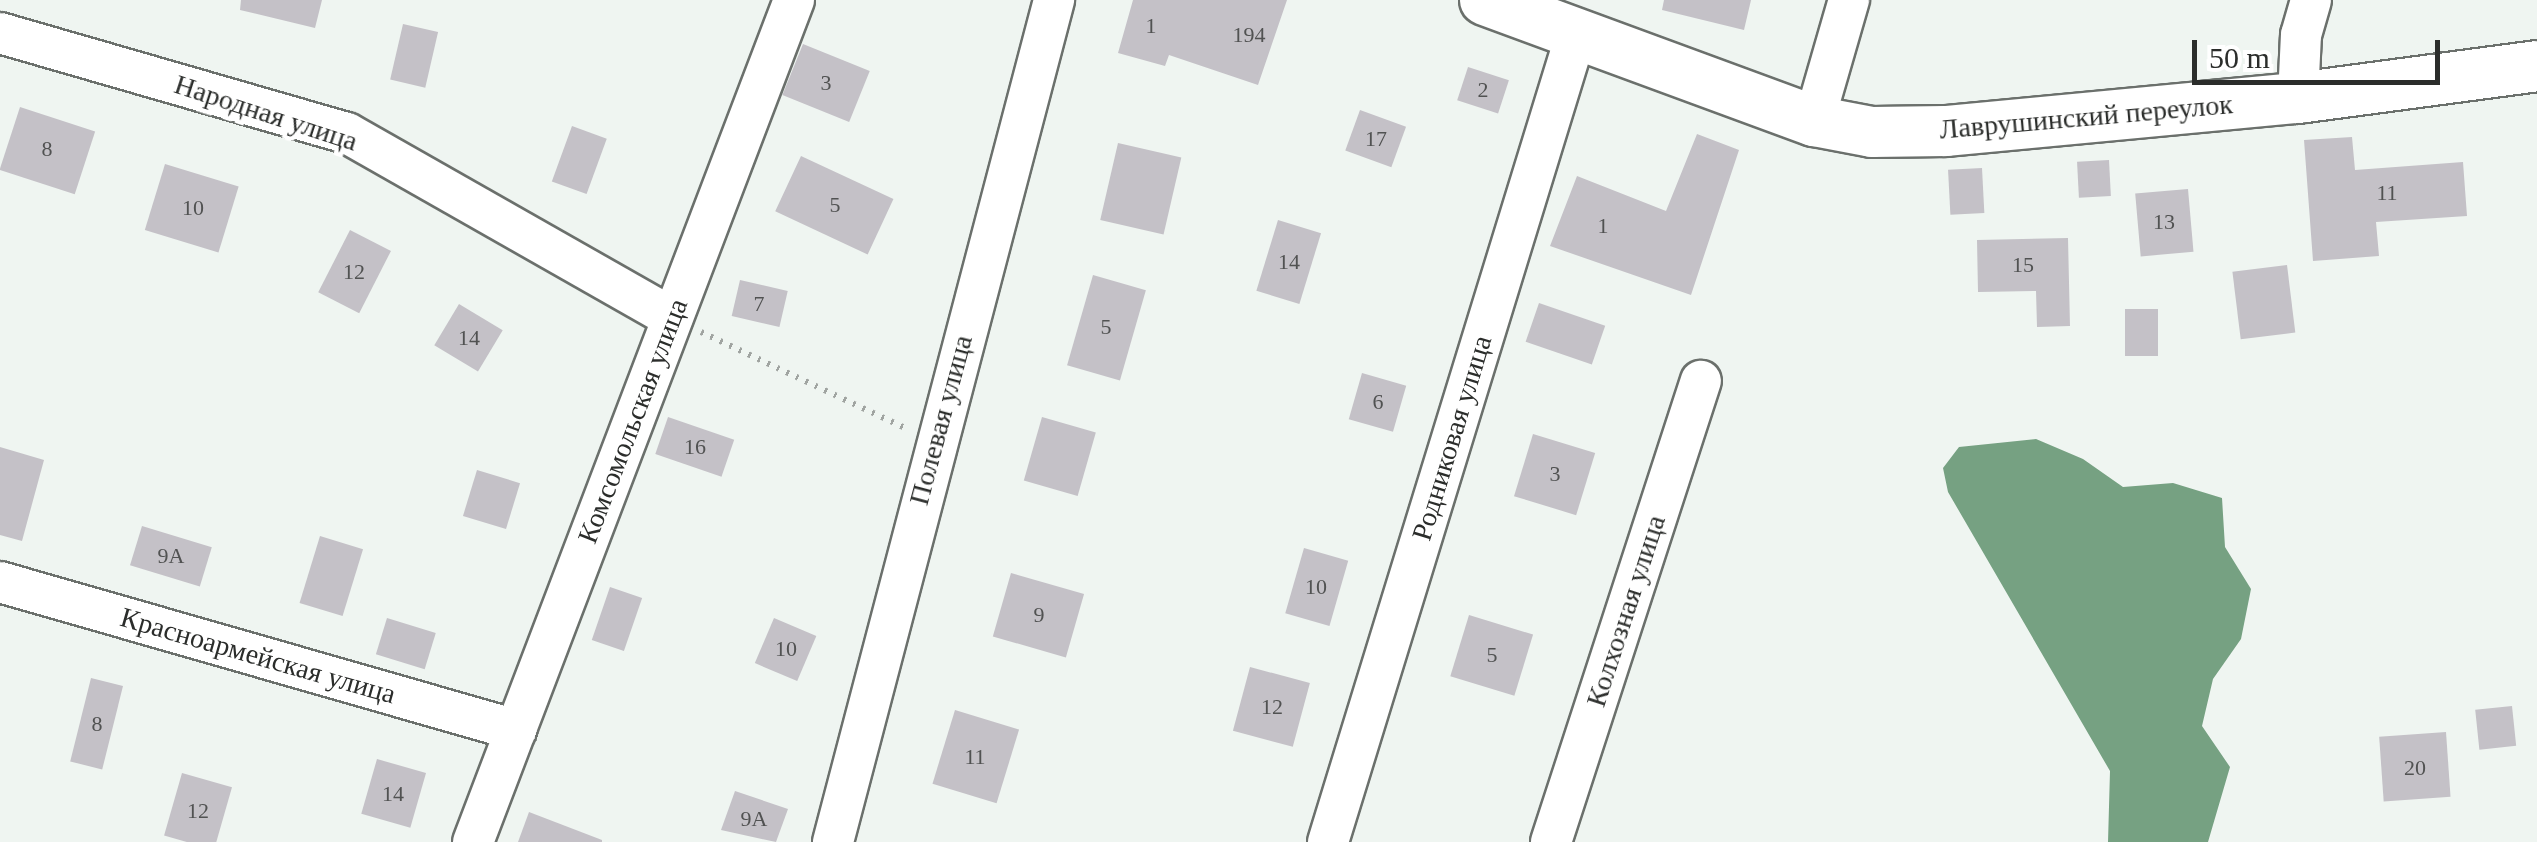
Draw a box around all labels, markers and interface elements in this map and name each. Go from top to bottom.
house number: 1 [1146,13,1156,39]
scale bar [2197,20,2444,82]
house number: 194 [1232,22,1266,48]
text: 50 m [2209,41,2270,74]
street label: Народная улица [170,68,362,158]
house number: 3 [820,70,831,96]
house number: 2 [1478,77,1489,103]
street label: Лаврушинский переулок [1938,87,2234,147]
house number: 17 [1365,126,1387,152]
house number: 8 [42,136,52,162]
house number: 11 [2376,180,2398,206]
house number: 5 [830,192,840,218]
house number: 10 [182,195,204,221]
house number: 13 [2153,209,2175,235]
house number: 1 [1598,213,1609,239]
house number: 14 [1278,249,1300,275]
house number: 15 [2012,252,2034,278]
house number: 12 [343,259,365,285]
house number: 7 [754,291,764,317]
street label: Комсомольская улица [571,294,695,548]
house number: 5 [1100,314,1112,340]
house number: 14 [458,325,480,351]
street label: Полевая улица [902,331,980,509]
street label: Родниковая улица [1405,331,1499,545]
house number: 6 [1372,389,1384,415]
house number: 16 [684,434,706,460]
house number: 3 [1550,461,1560,487]
street label: Колхозная улица [1579,511,1673,711]
house number: 9А [158,543,184,569]
house number: 10 [1305,574,1327,600]
street label: Красноармейская улица [117,601,399,711]
house number: 9 [1034,602,1044,628]
house number: 10 [775,636,797,662]
house number: 5 [1486,642,1498,668]
house number: 12 [1261,694,1283,720]
house number: 8 [91,711,102,737]
house number: 11 [964,744,986,770]
house number: 20 [2404,755,2426,781]
house number: 14 [382,781,404,807]
house number: 12 [187,798,209,824]
house number: 9А [741,806,767,832]

